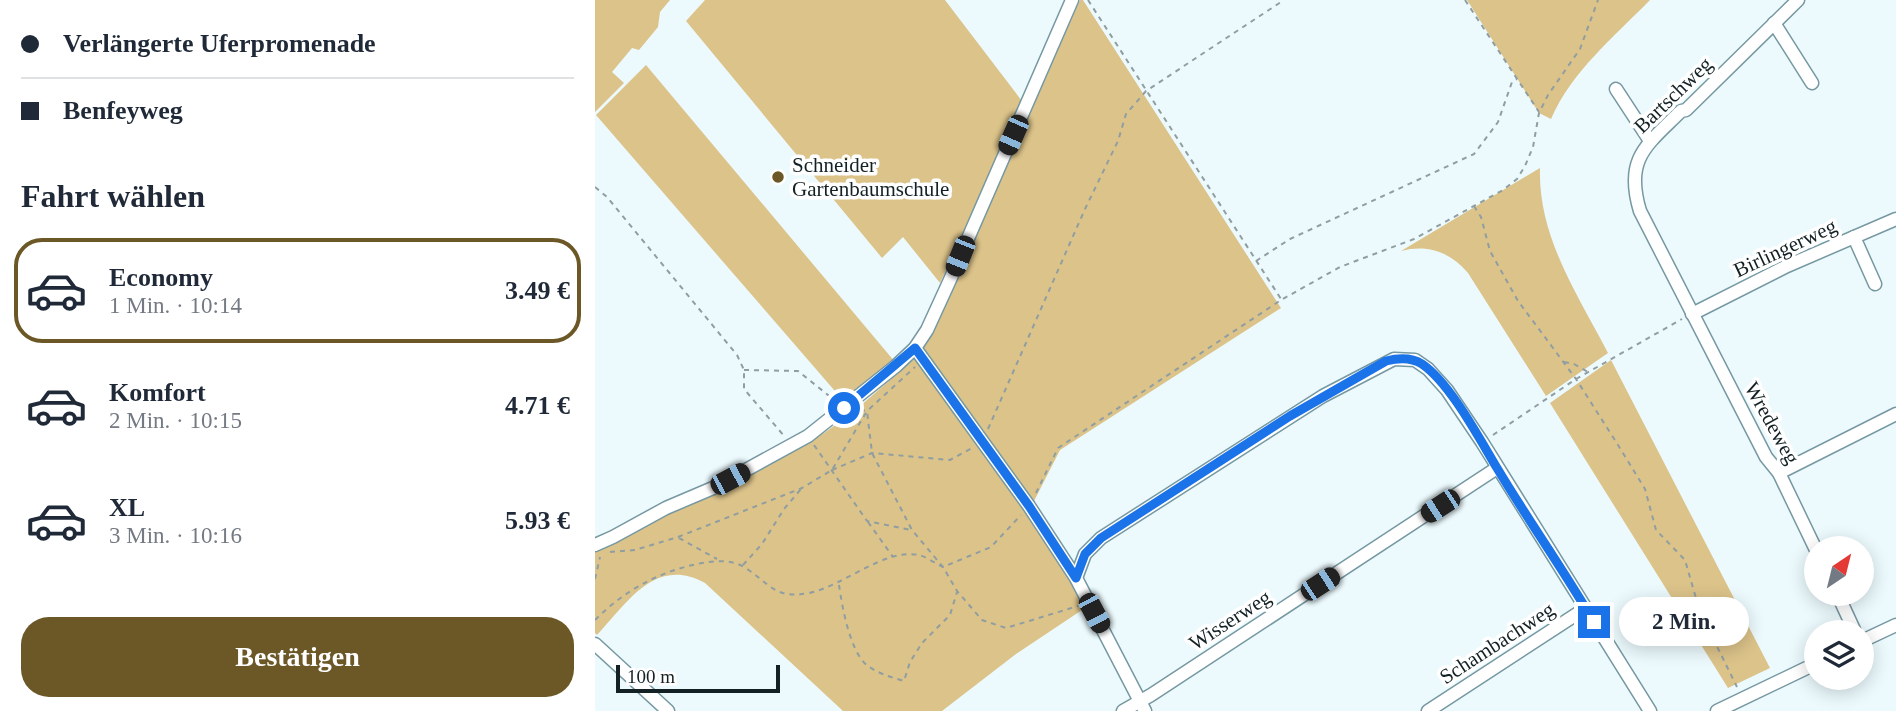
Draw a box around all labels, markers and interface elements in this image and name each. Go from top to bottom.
text: Verlängerte Uferpromenade [63,29,376,58]
street label: Bartschweg [1629,52,1717,138]
text: Benfeyweg [63,96,183,125]
car [995,112,1032,158]
place label: Schneider Gartenbaumschule [792,153,949,201]
marker: Schneider Gartenbaumschule [770,169,786,185]
text: Fahrt wählen [21,178,205,214]
street label: Birlingerweg [1730,214,1841,282]
car [943,233,978,279]
icon: car [25,259,88,322]
text: Economy [109,263,213,292]
text: 3.49 € [505,276,570,305]
text: 1 Min. · 10:14 [109,293,242,318]
icon: car [25,374,88,437]
text: Komfort [109,378,206,407]
street label: Wredeweg [1740,378,1805,469]
text: 4.71 € [505,391,570,420]
route start [828,392,860,424]
text: 2 Min. · 10:15 [109,408,242,433]
car [707,460,754,498]
car [1417,486,1464,526]
icon: car [25,489,88,552]
text: XL [109,493,145,522]
text: 5.93 € [505,506,570,535]
text: 3 Min. · 10:16 [109,523,242,548]
north arrow [1804,536,1874,606]
map controls [1804,536,1874,690]
car [1297,564,1344,604]
street label: Wisserweg [1185,584,1276,655]
car [1075,590,1114,636]
street label: Schambachweg [1435,597,1559,689]
callout: 2 Min. [1619,598,1748,646]
route end [1578,606,1610,638]
text: 2 Min. [1652,609,1716,634]
button: Bestätigen [21,617,574,697]
button: layers [1804,620,1874,690]
scale bar [616,662,781,694]
text: 100 m [627,666,675,687]

